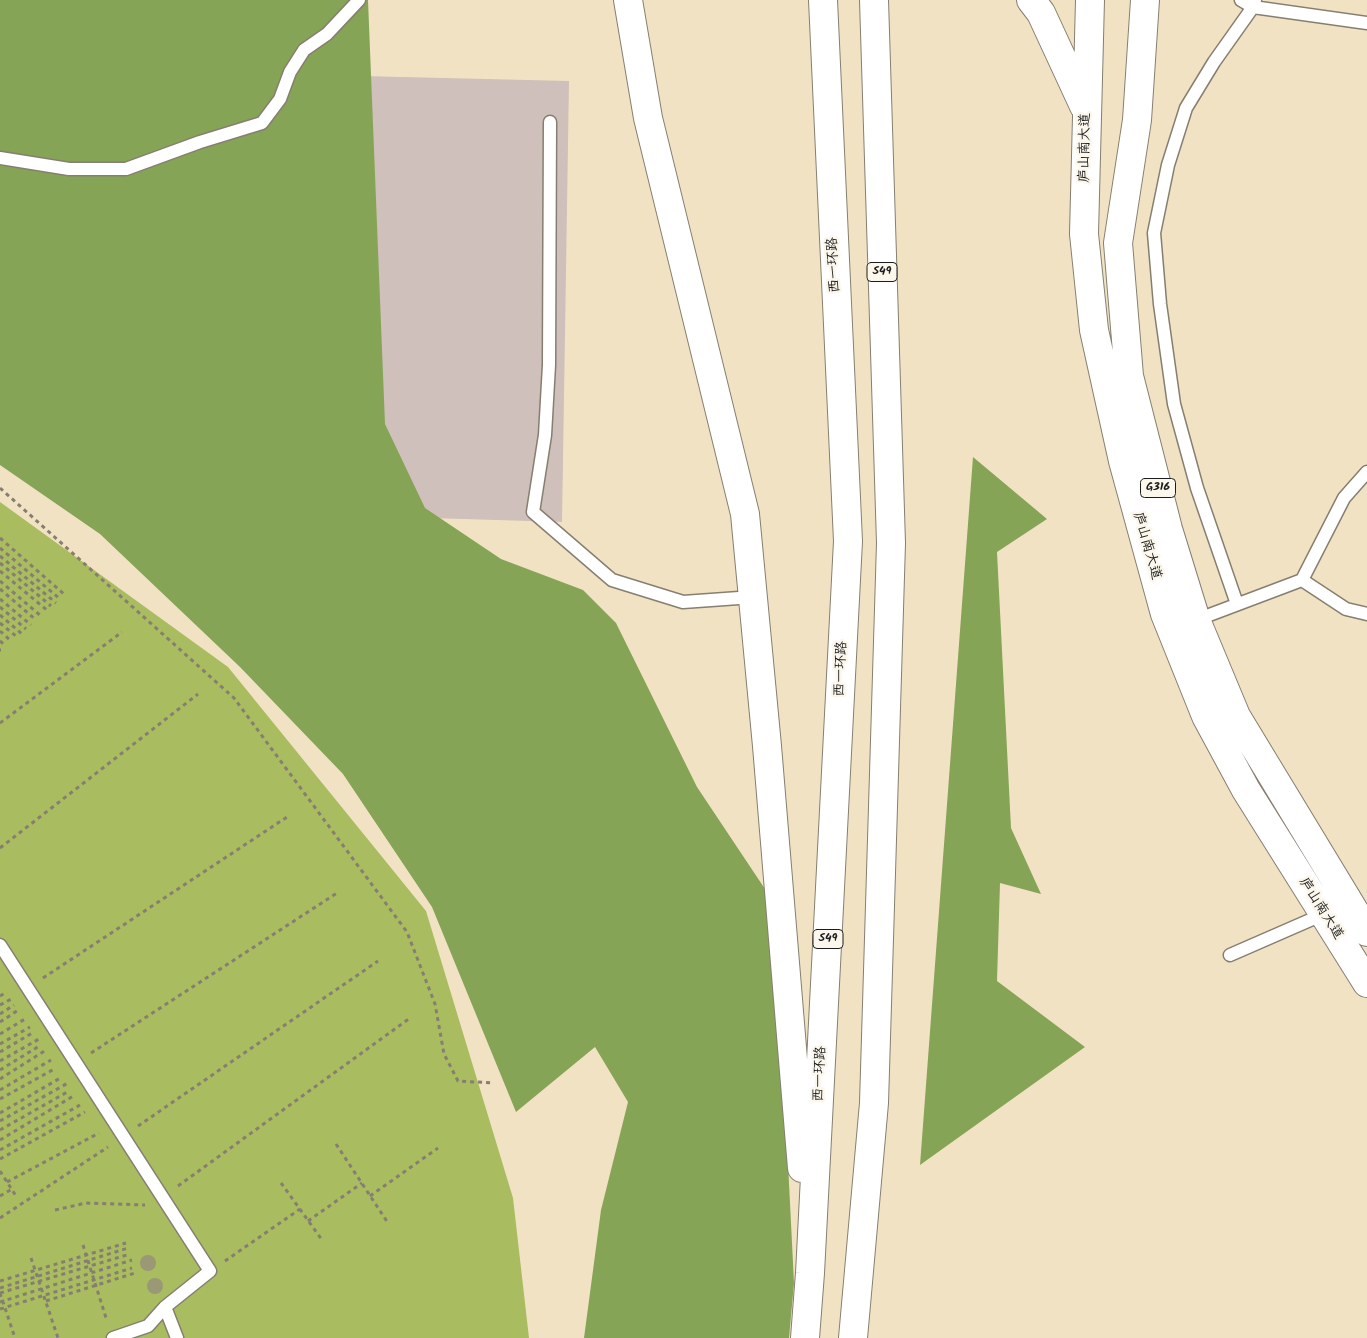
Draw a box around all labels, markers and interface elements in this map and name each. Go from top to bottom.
street label: 庐山南大道 [1077,113,1095,183]
street label: 西一环路 [825,237,845,293]
road number: S49 [867,262,897,282]
road number: G316 [1140,478,1176,498]
street label: 庐山南大道 [1128,510,1164,582]
street label: 西一环路 [832,641,852,697]
street label: 庐山南大道 [1294,875,1346,943]
road number: S49 [813,930,843,949]
street label: 西一环路 [811,1046,831,1102]

